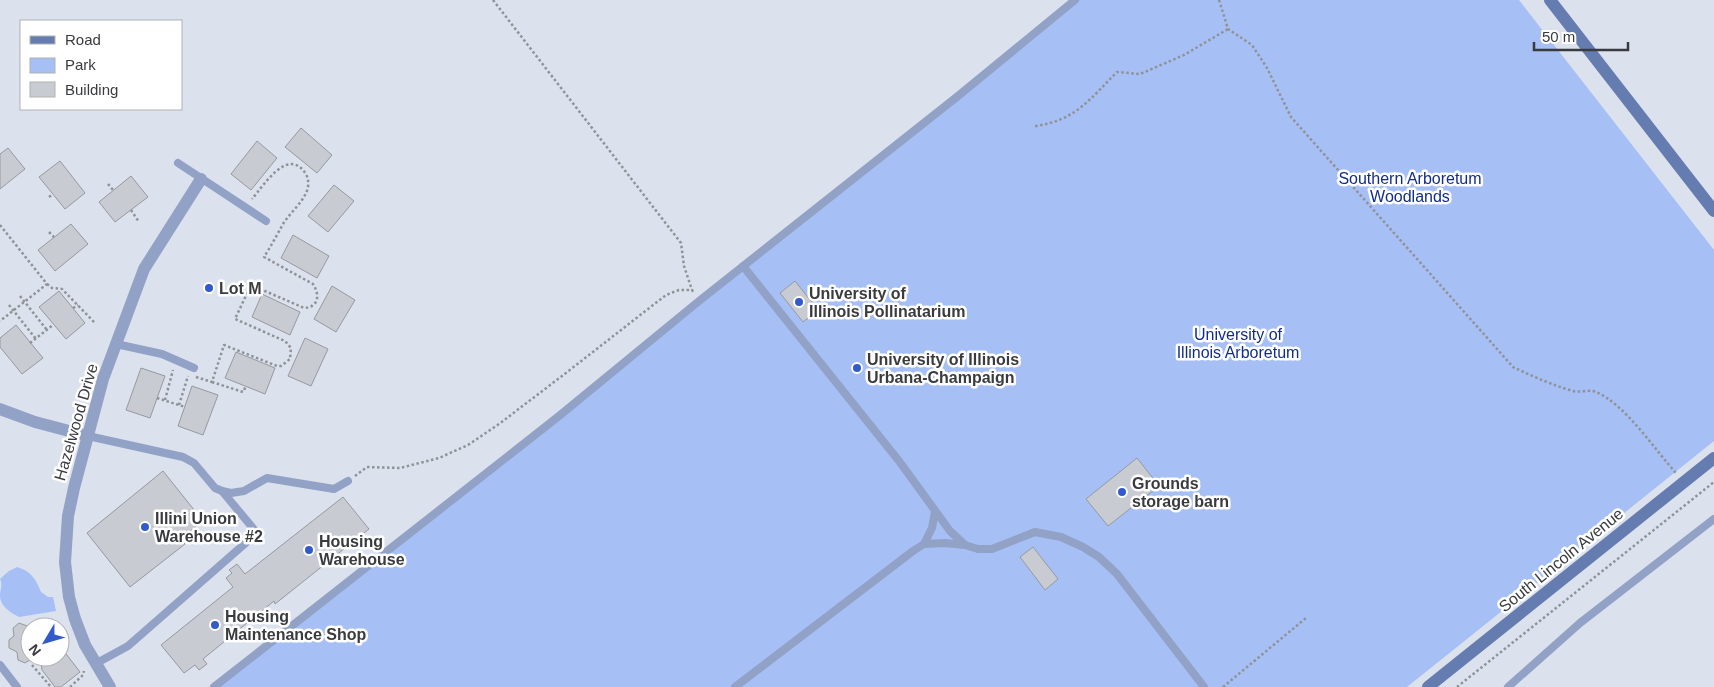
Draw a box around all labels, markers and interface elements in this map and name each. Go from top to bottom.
legend [20,20,182,110]
scale bar [1534,20,1628,52]
text: 50 m [1542,28,1575,45]
text: Road [65,31,101,48]
text: Park [65,56,96,73]
text: Building [65,81,118,98]
park label: Southern Arboretum Woodlands [1338,170,1482,205]
place label: Lot M [219,280,262,297]
marker: Lot M [203,282,215,294]
place label: University of Illinois Pollinatarium [809,285,965,320]
marker: University of Illinois Pollinatarium [793,296,805,308]
park label: University of Illinois Arboretum [1177,326,1299,361]
place label: University of Illinois Urbana-Champaign [867,351,1019,386]
street label: Hazelwood Drive [51,361,101,482]
marker: University of Illinois Urbana-Champaign [851,362,863,374]
place label: Grounds storage barn [1132,475,1229,510]
marker: Grounds storage barn [1116,486,1128,498]
street label: South Lincoln Avenue [1496,505,1626,615]
place label: Illini Union Warehouse #2 [155,510,263,545]
marker: Illini Union Warehouse #2 [139,521,151,533]
place label: Housing Warehouse [319,533,405,568]
marker: Housing Warehouse [303,544,315,556]
place label: Housing Maintenance Shop [225,608,367,643]
north arrow [20,617,70,667]
marker: Housing Maintenance Shop [209,619,221,631]
text: N [25,641,44,659]

